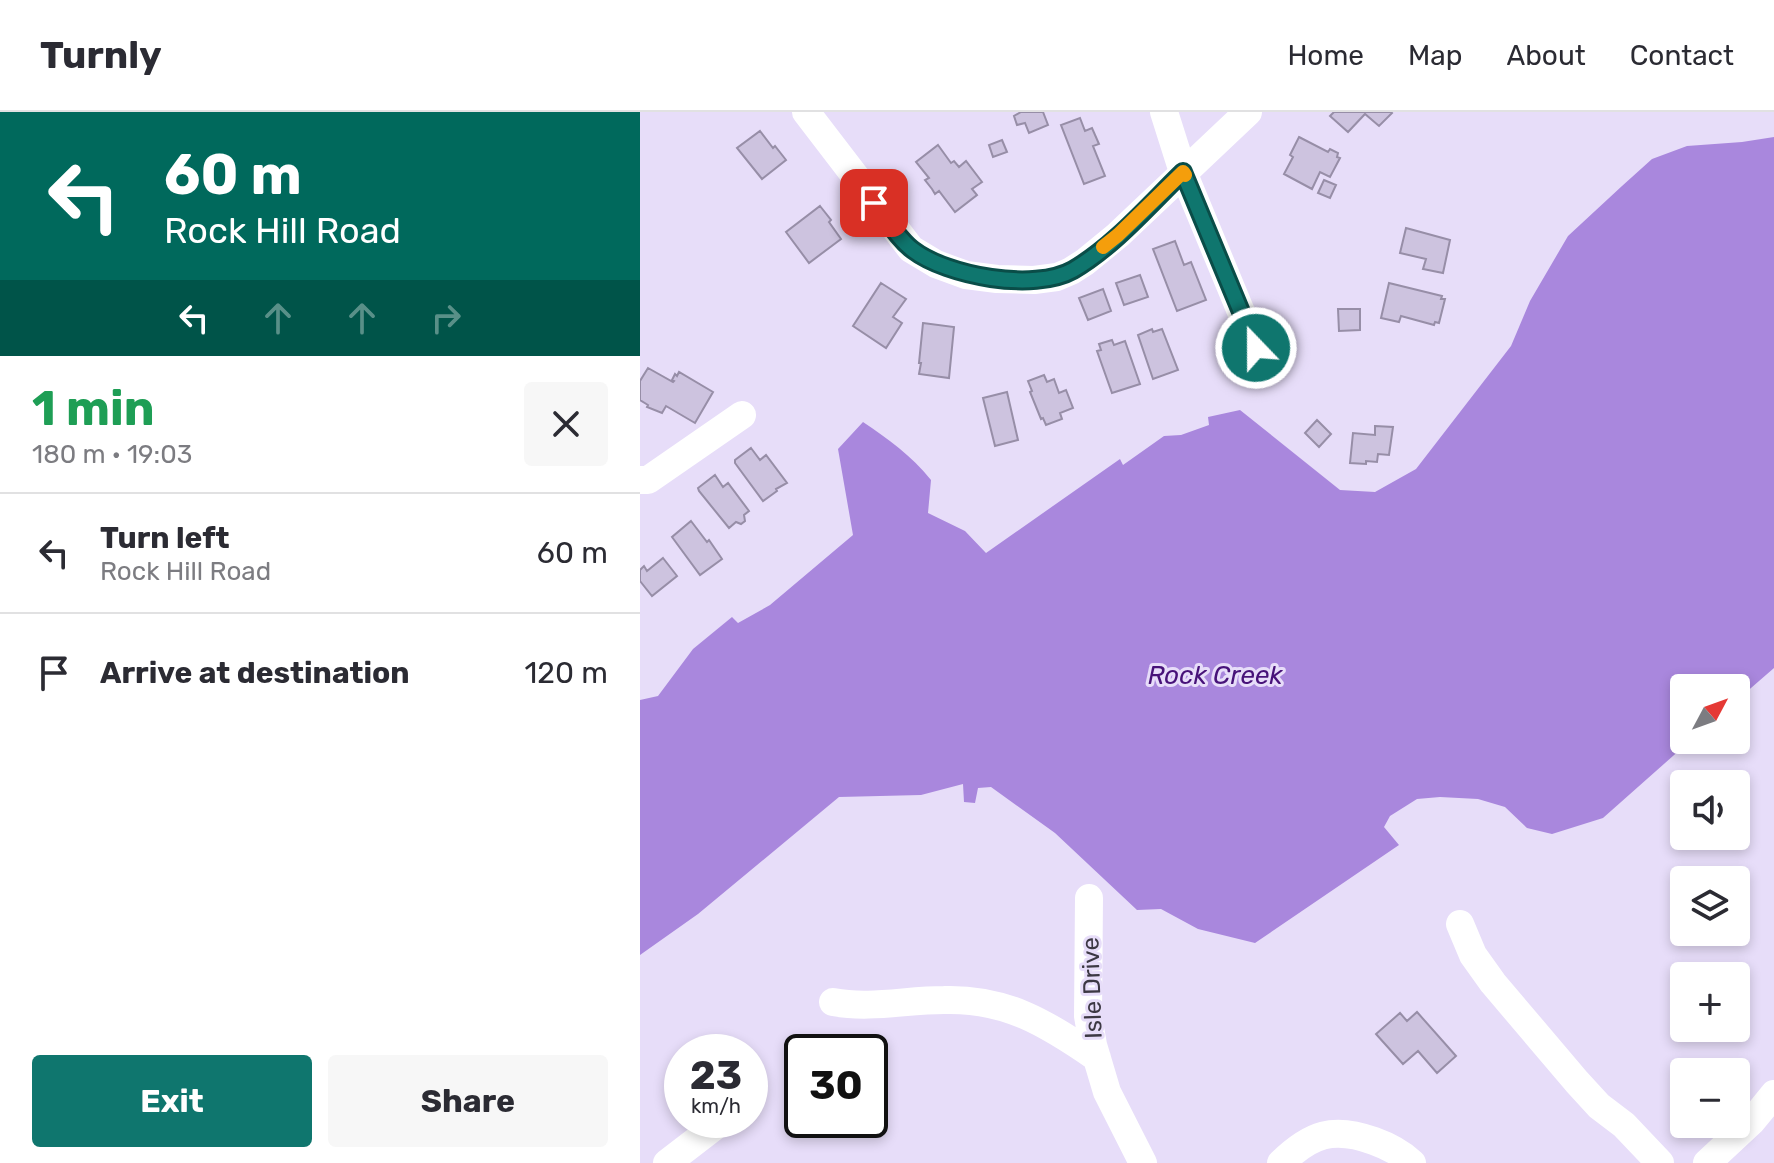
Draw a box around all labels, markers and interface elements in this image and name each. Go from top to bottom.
text: Turnly [40,32,162,78]
text: Home [1287,39,1364,72]
text: Map [1408,39,1462,72]
text: About [1506,39,1586,72]
text: Contact [1630,39,1734,72]
text: 60 m [164,142,302,208]
icon: left [32,144,136,248]
pin [840,169,908,237]
icon: arrive [852,181,896,225]
text: Rock Hill Road [164,209,401,252]
icon: left [172,296,216,340]
icon: ahead [256,296,300,340]
icon: ahead [340,296,384,340]
icon: right [424,296,468,340]
position arrow [1214,306,1298,390]
text: 1 min [32,380,155,437]
button: close [524,382,608,466]
text: 180 m · 19:03 [32,439,192,470]
text: Turn left [100,520,230,556]
icon: left [32,531,76,575]
text: 60 m [537,535,608,571]
text: Rock Hill Road [100,556,271,587]
icon: arrive [32,651,76,695]
text: Arrive at destination [100,655,410,691]
text: 120 m [524,655,608,691]
water label: Rock Creek [1147,660,1283,691]
north arrow [1670,674,1750,754]
map controls [1670,674,1750,1138]
button: sound [1670,770,1750,850]
button: layers [1670,866,1750,946]
street label: Isle Drive [1076,937,1108,1039]
button: + [1670,962,1750,1042]
speed limit sign: 30 [784,1034,888,1138]
text: 23 [690,1052,742,1099]
button: Exit [32,1055,312,1147]
button: Share [328,1055,608,1147]
button: − [1670,1058,1750,1138]
text: km/h [691,1094,741,1118]

